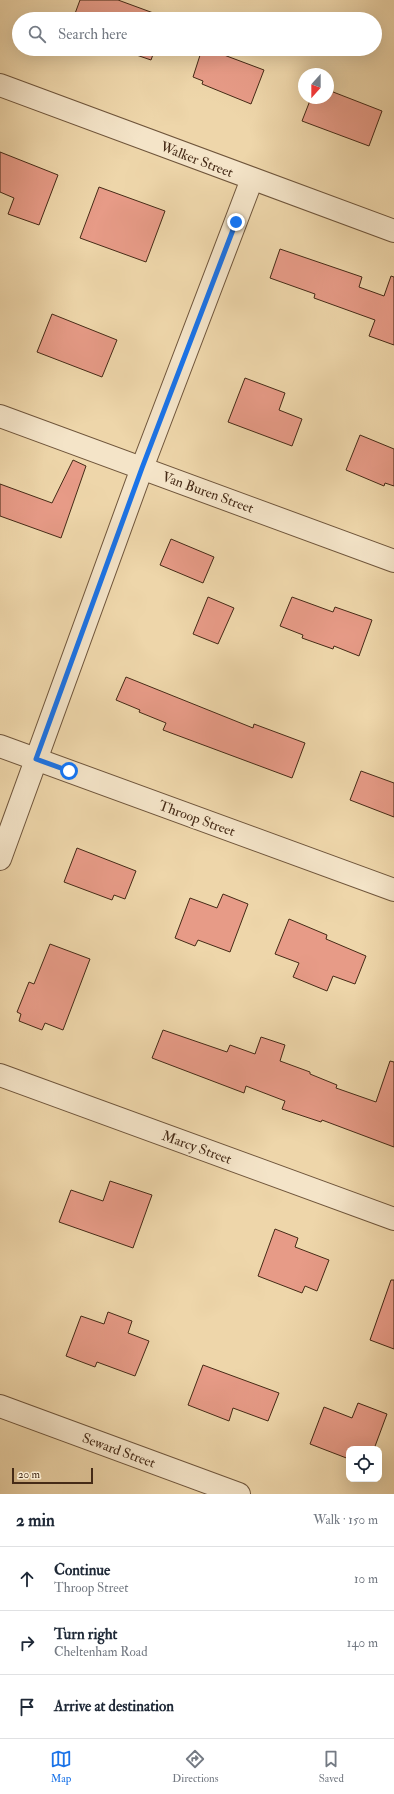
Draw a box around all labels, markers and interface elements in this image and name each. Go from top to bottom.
search box [12,12,382,56]
icon: search [26,23,48,45]
text: Search here [58,25,127,44]
north arrow [298,68,334,104]
street label: Walker Street [157,137,236,181]
route end [227,213,245,231]
street label: Van Buren Street [160,468,256,517]
route start [60,762,78,780]
street label: Throop Street [156,797,238,841]
street label: Marcy Street [159,1127,234,1169]
street label: Seward Street [80,1429,158,1472]
map controls [346,1446,382,1482]
button: locate [346,1446,382,1482]
scale bar [12,1466,93,1485]
text: 20 m [18,1468,40,1481]
text: 2 min [16,1510,55,1531]
text: Walk · 150 m [313,1512,378,1528]
text: Continue [54,1561,110,1580]
icon: ahead [16,1568,38,1590]
text: 10 m [354,1571,378,1587]
text: Throop Street [54,1580,128,1596]
text: Turn right [54,1625,117,1644]
icon: right [16,1632,38,1654]
text: 140 m [347,1635,378,1651]
text: Cheltenham Road [54,1644,148,1660]
icon: arrive [16,1696,38,1718]
text: Arrive at destination [54,1697,174,1716]
tab: Map [50,1748,72,1785]
tab: Directions [172,1748,219,1785]
tab: Saved [319,1748,344,1785]

